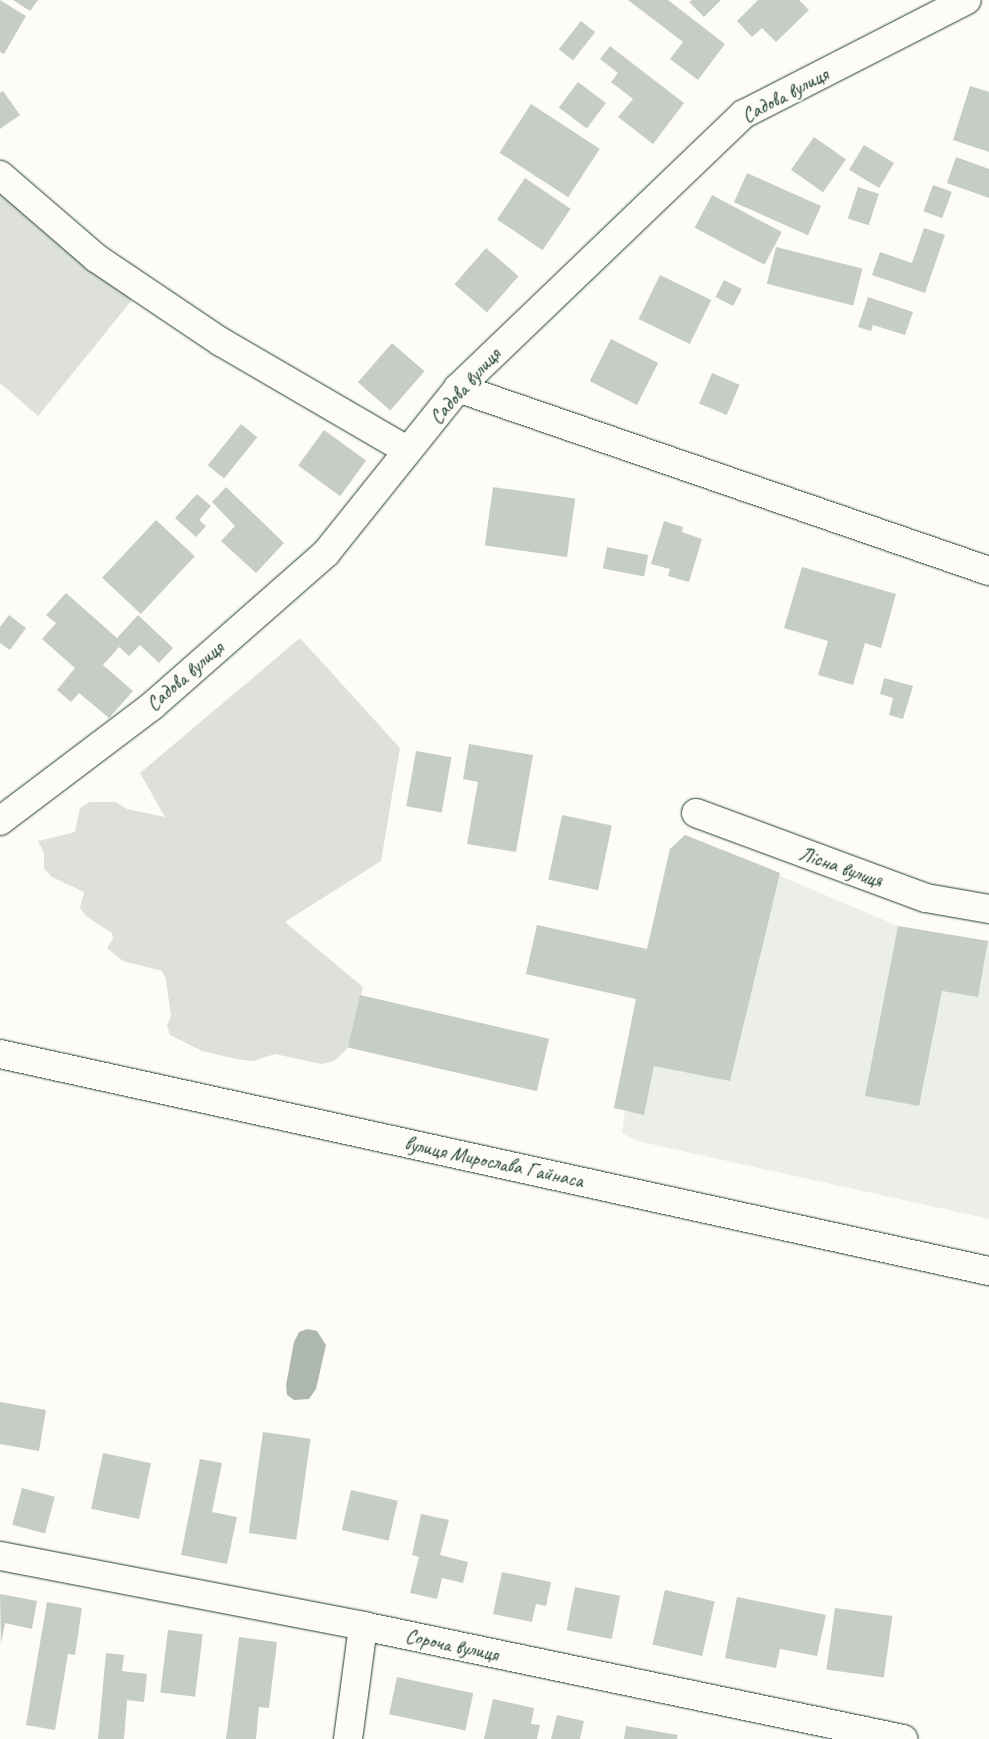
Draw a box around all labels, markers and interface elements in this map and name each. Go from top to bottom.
street label: Садова вулиця [738,62,832,128]
street label: Садова вулиця [425,343,505,429]
street label: Садова вулиця [142,636,228,716]
street label: Лісна вулиця [796,841,886,893]
street label: вулиця Мирослава Гайнаса [404,1132,584,1192]
street label: Сороча вулиця [404,1624,500,1666]

